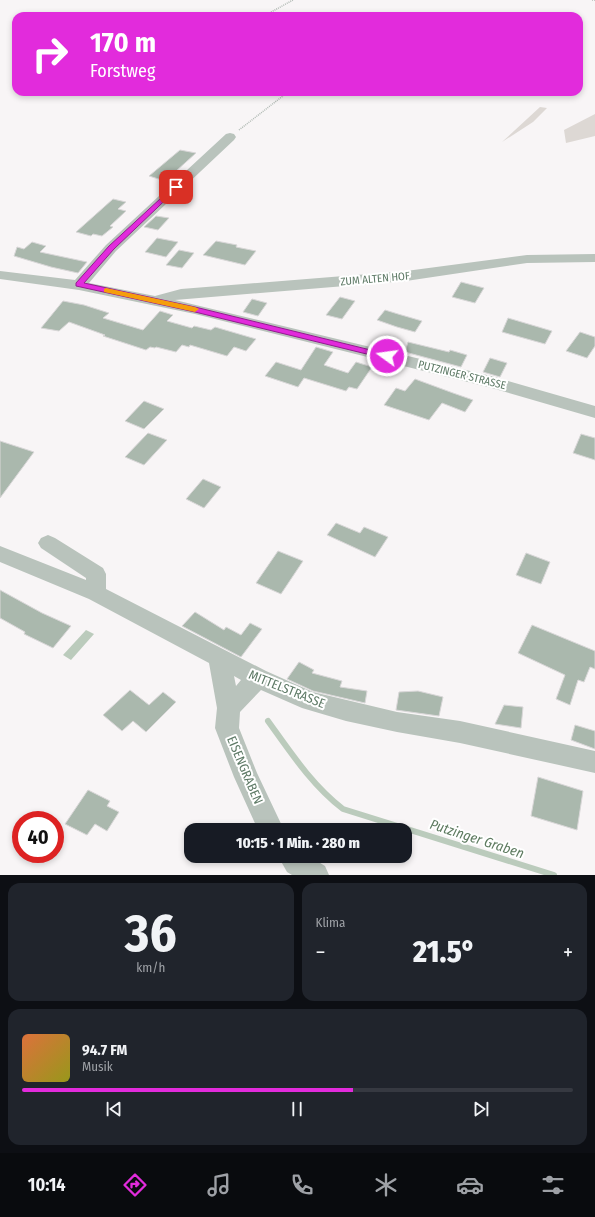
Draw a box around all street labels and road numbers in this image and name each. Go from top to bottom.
street label: ZUM ALTEN HOF [340,269,410,289]
street label: PUTZINGER STRASSE [417,358,507,392]
street label: MITTELSTRASSE [247,667,327,711]
street label: EISENGRABEN [224,734,266,806]

